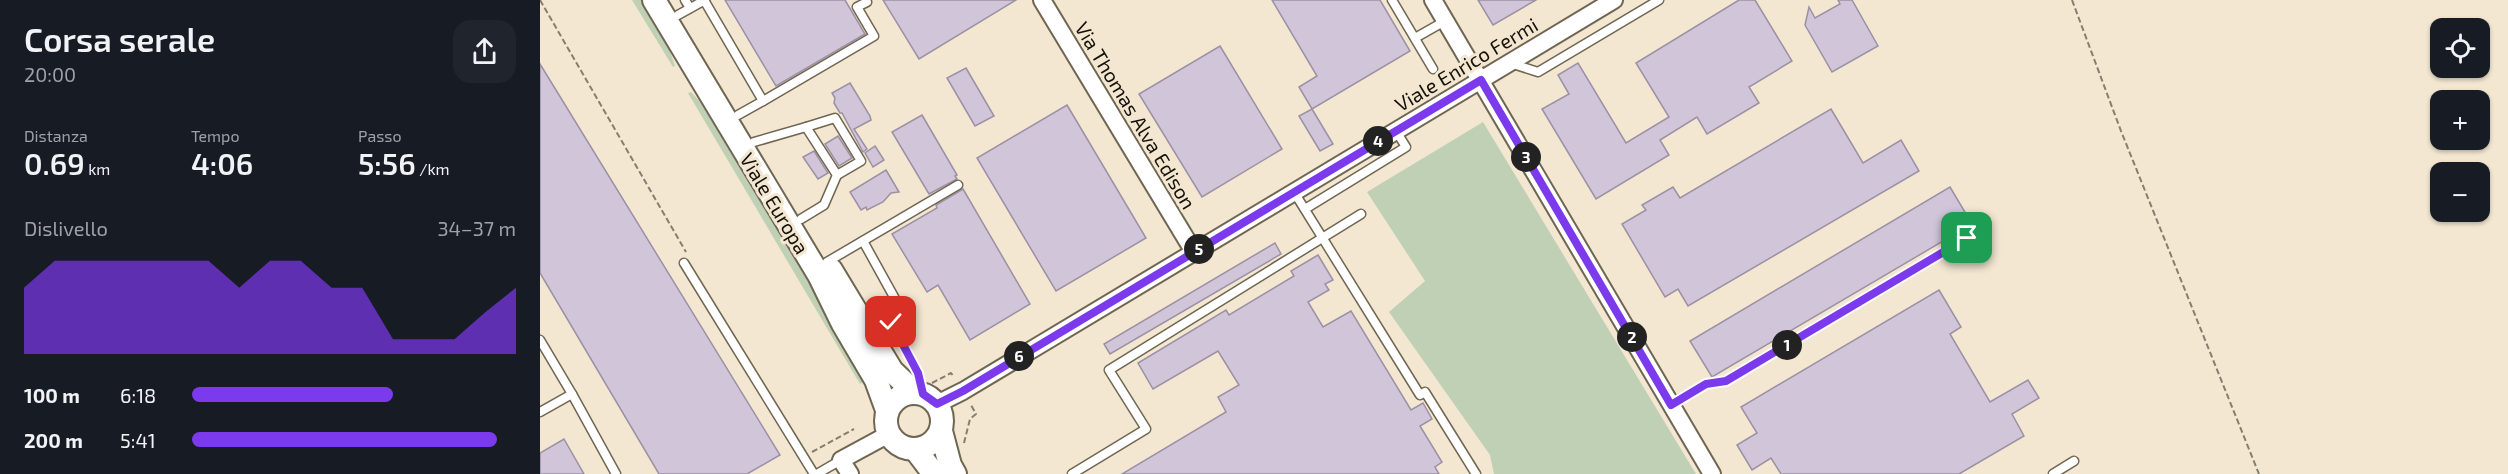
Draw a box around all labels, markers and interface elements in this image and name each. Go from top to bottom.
street label: Viale Enrico Fermi [1390,12,1542,116]
street label: Via Thomas Alva Edison [1071,17,1201,213]
map controls [2430,18,2490,222]
button: locate [2430,18,2490,78]
text: Corsa serale [24,19,215,59]
button: share [453,20,516,83]
text: 20:00 [24,62,76,86]
button: + [2430,90,2490,150]
text: Distanza [24,126,88,145]
text: Tempo [191,126,239,145]
text: Passo [358,126,402,145]
pin: 4 [1363,126,1393,156]
text: 4 [1373,131,1383,150]
pin: 3 [1511,142,1541,172]
text: 0.69 [24,145,85,181]
text: 4:06 [191,145,253,181]
text: 5:56 [358,145,416,181]
text: 3 [1521,147,1531,166]
street label: Viale Europa [735,148,815,258]
text: km [85,159,110,178]
text: /km [416,159,450,178]
button: − [2430,162,2490,222]
pin [1941,212,1992,263]
text: Dislivello [24,216,108,240]
text: 34–37 m [437,216,516,240]
icon: arrive [1950,221,1983,254]
pin: 5 [1184,234,1214,264]
text: 5 [1195,239,1203,258]
pin [865,296,916,347]
icon: check [874,305,907,338]
pin: 2 [1617,322,1647,352]
text: 2 [1627,327,1637,346]
pin: 1 [1772,330,1802,360]
text: 1 [1784,335,1790,354]
pin: 6 [1004,341,1034,371]
text: 6 [1014,346,1024,365]
text: 100 m [24,383,80,407]
text: 6:18 [120,383,156,407]
text: 200 m [24,428,83,452]
text: 5:41 [120,428,156,452]

